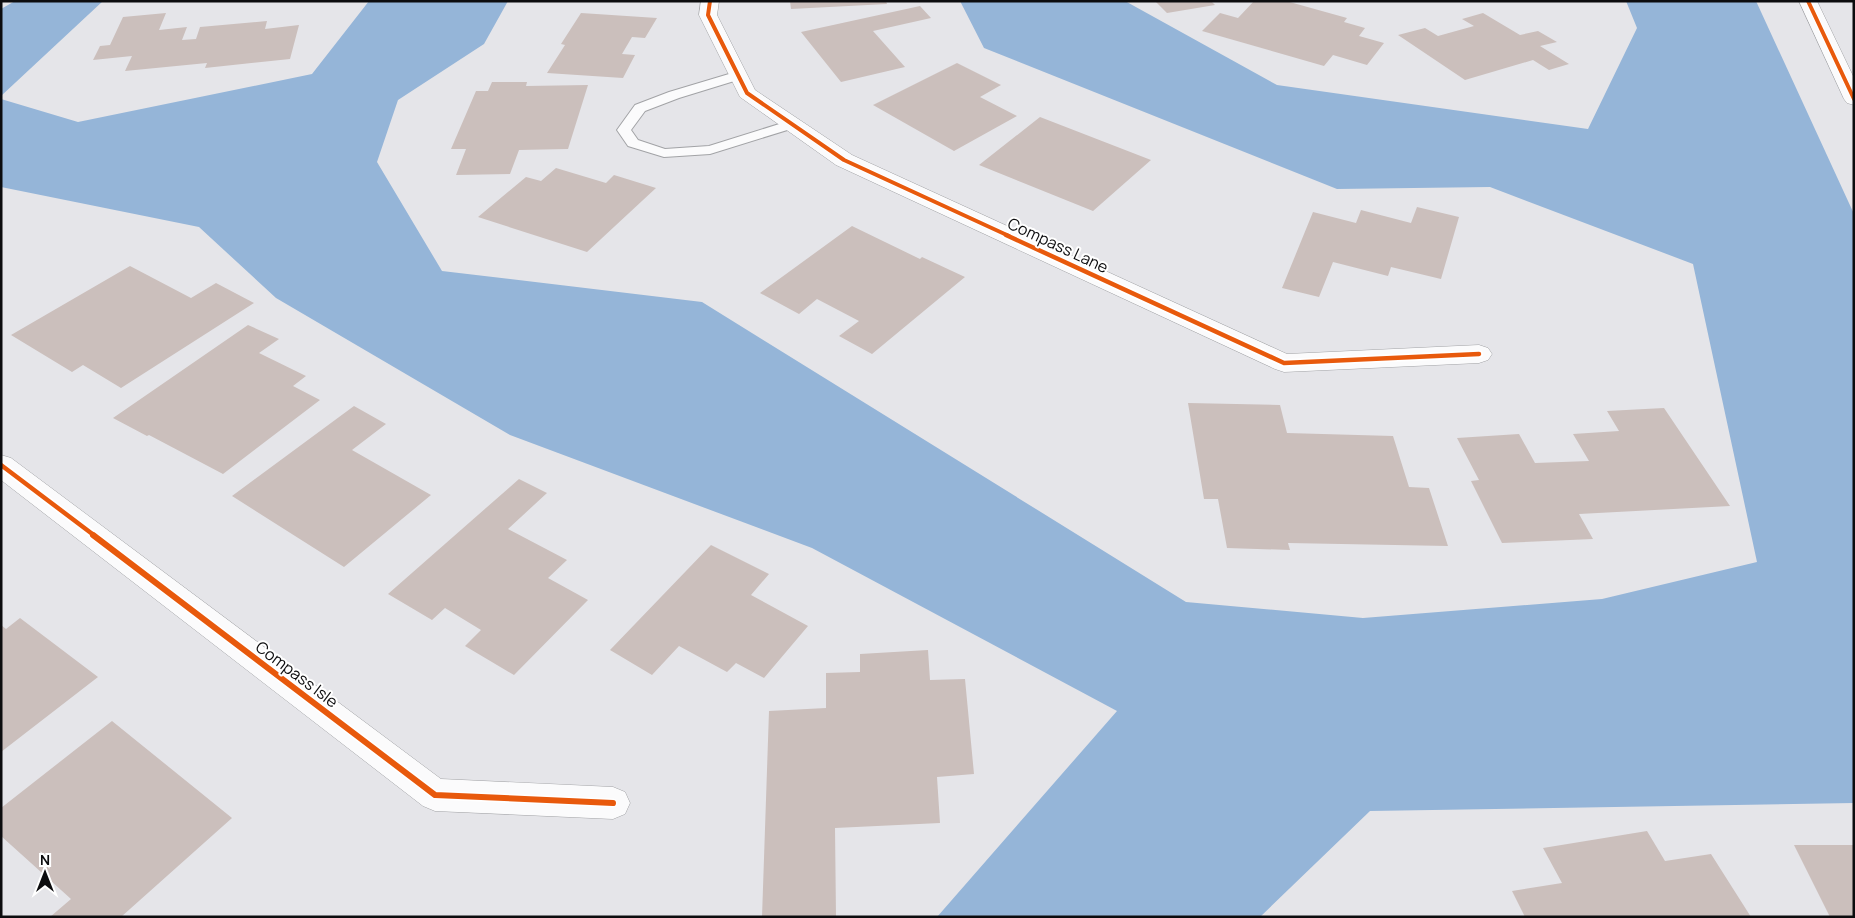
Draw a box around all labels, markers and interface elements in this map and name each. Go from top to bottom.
street label: Compass Lane [1004,212,1112,278]
street label: Compass Isle [251,636,343,712]
north arrow [20,848,70,898]
text: N [40,850,50,869]

